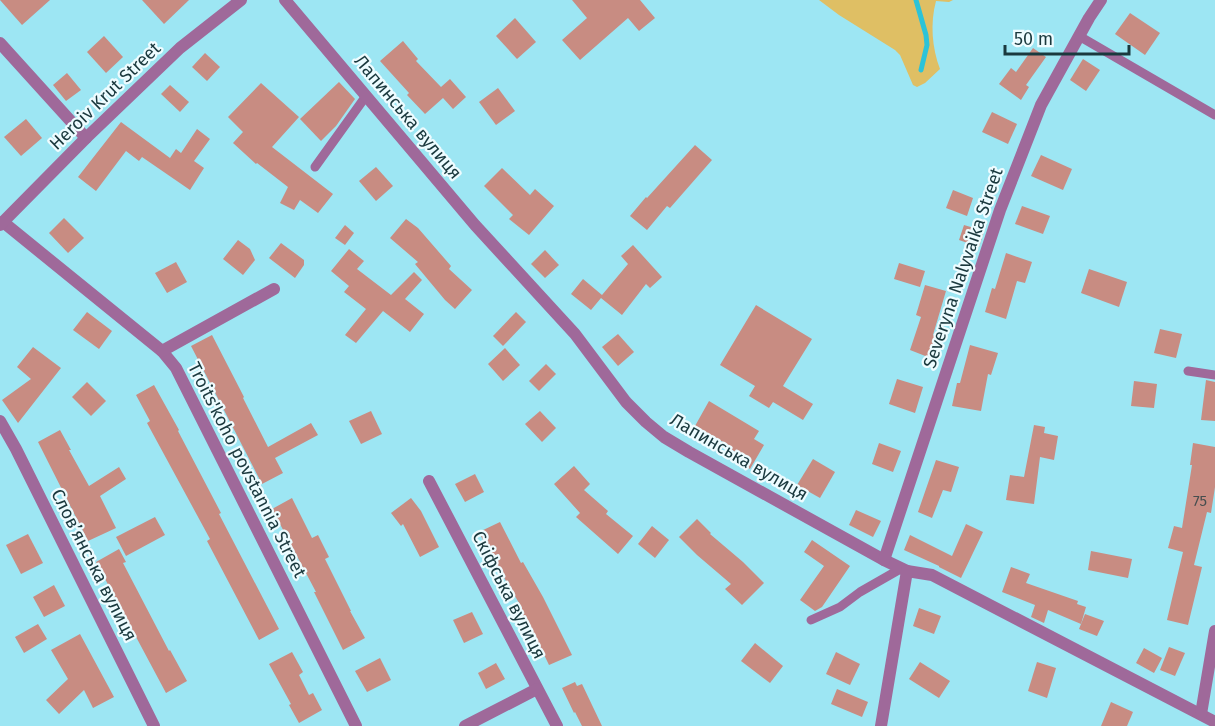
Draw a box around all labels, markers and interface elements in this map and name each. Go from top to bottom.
scale bar [1005,18,1130,56]
text: 50 m [1014,28,1053,50]
street label: Heroiv Krut Street [45,37,165,155]
street label: Лапинська вулиця [350,50,466,184]
street label: Severyna Nalyvaika Street [918,164,1008,371]
street label: Troits'koho povstannia Street [183,359,311,582]
street label: Лапинська вулиця [666,409,812,505]
street label: Словʼянська вулиця [46,485,142,645]
house number: 75 [1193,492,1207,510]
street label: Скіфська вулиця [467,527,551,663]

